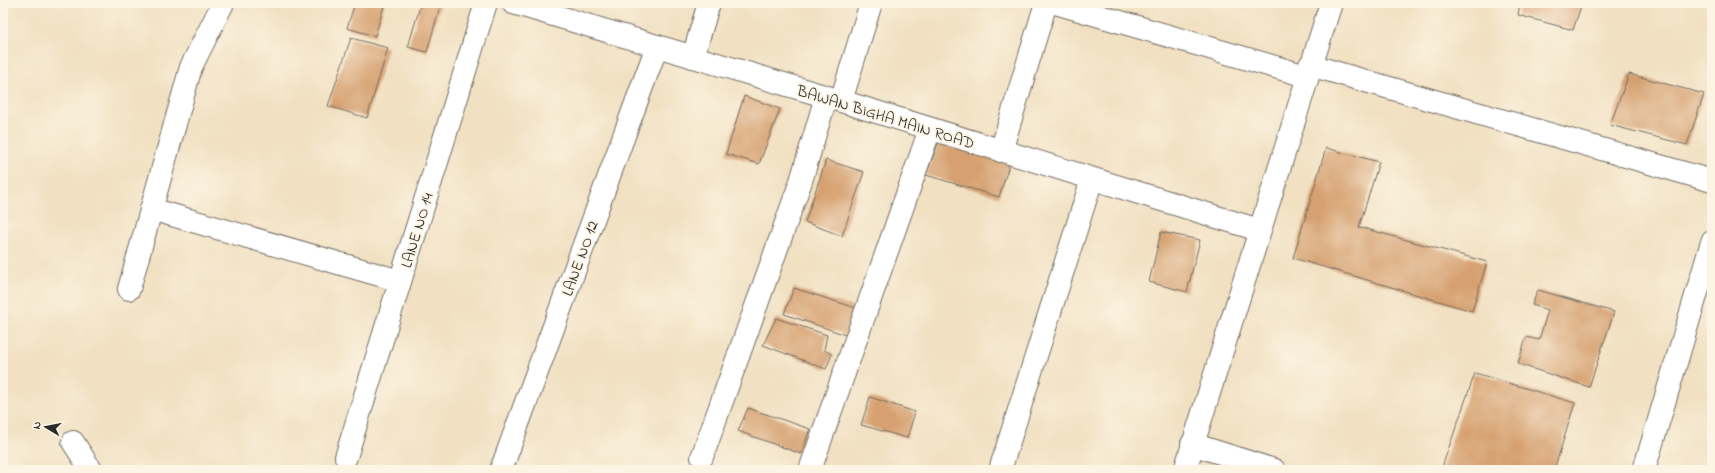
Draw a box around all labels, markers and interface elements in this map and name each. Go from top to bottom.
street label: BAWAN BIGHA MAIN ROAD [793,79,977,156]
street label: LANE NO 14 [395,190,441,271]
street label: LANE NO 12 [556,218,606,300]
north arrow [26,407,66,447]
text: N [29,420,46,430]

